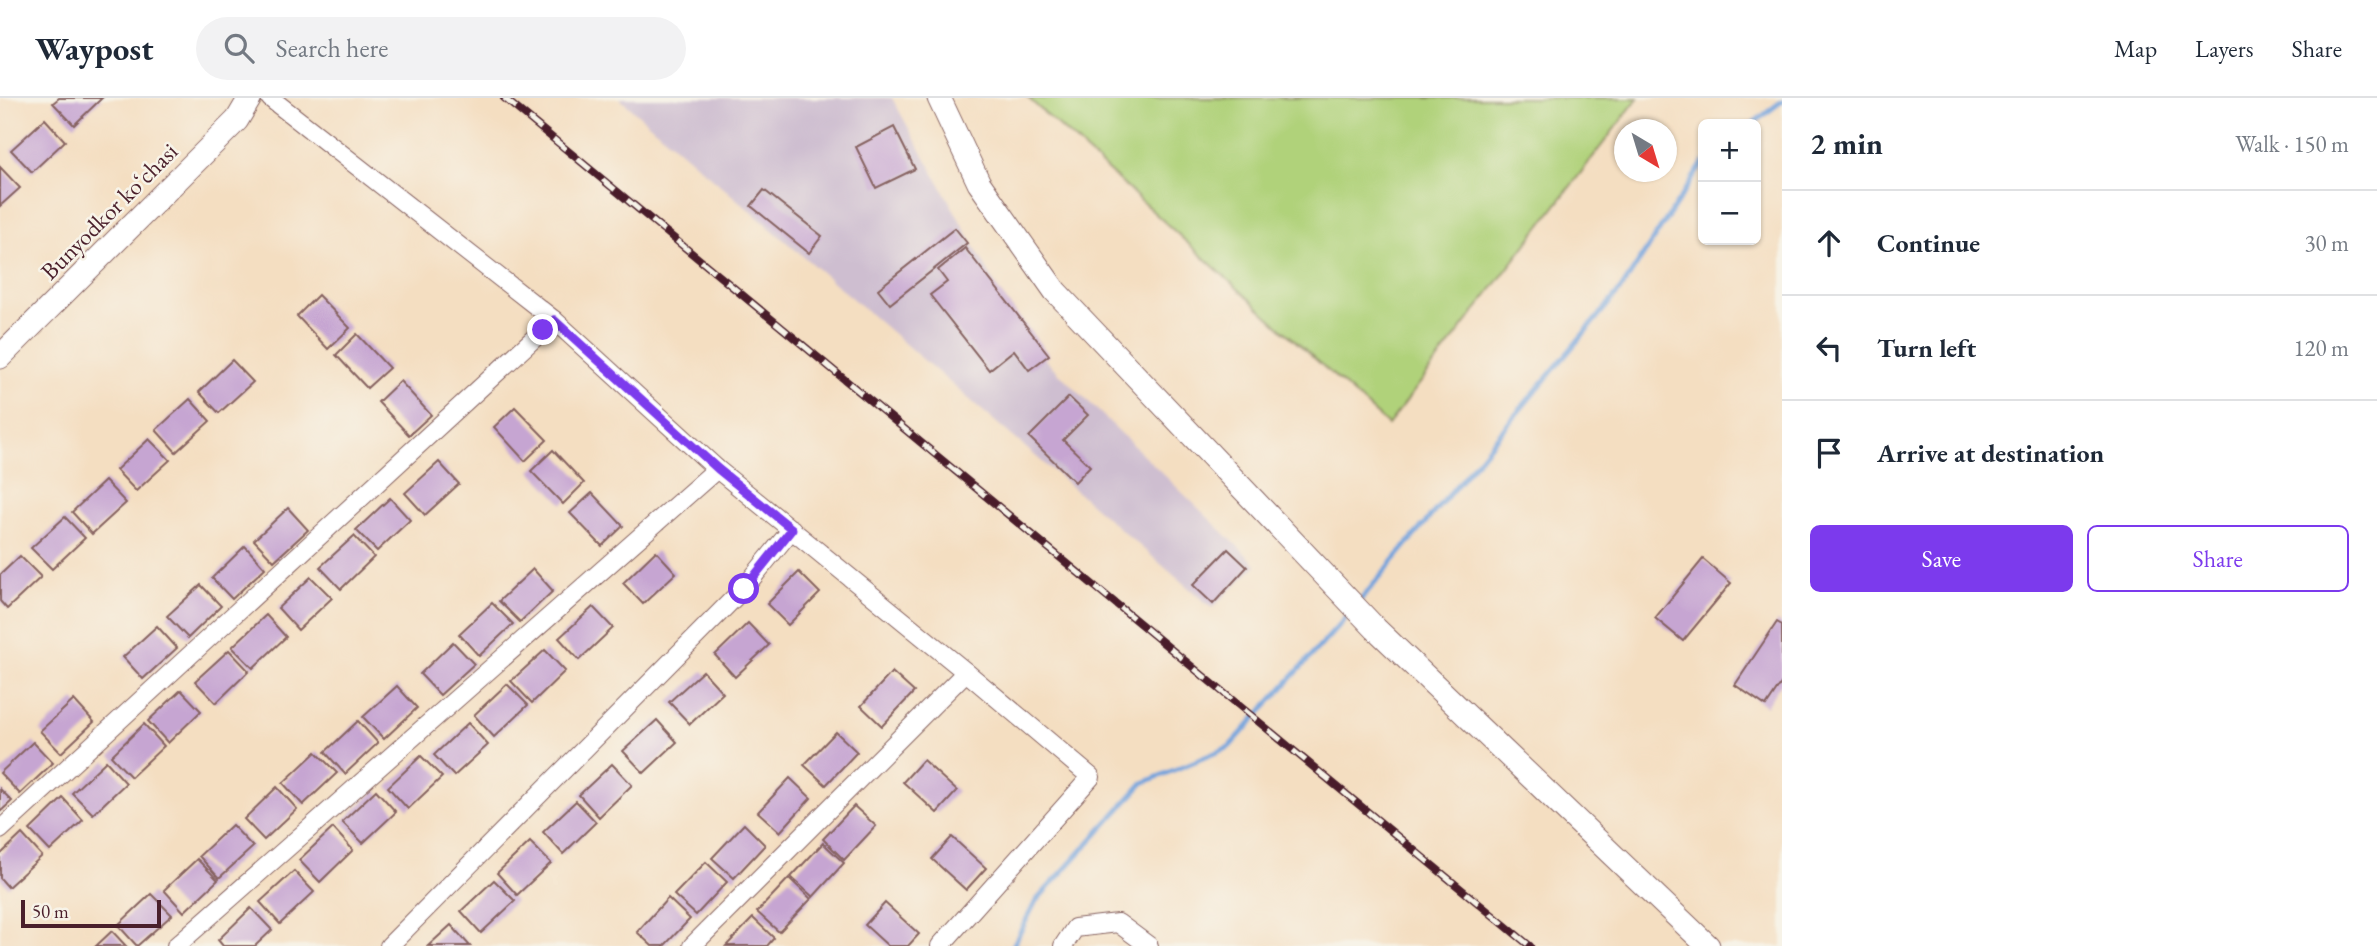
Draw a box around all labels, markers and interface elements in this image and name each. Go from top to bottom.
search box [196,17,686,80]
text: Waypost [35,27,154,70]
icon: search [220,29,258,67]
text: Search here [276,31,388,65]
text: Map [2114,33,2157,64]
text: Layers [2195,33,2254,64]
text: Share [2292,33,2342,64]
north arrow [1614,119,1677,182]
map controls [1698,119,1761,245]
button: + [1698,119,1761,182]
text: 2 min [1810,124,1883,163]
text: Walk · 150 m [2235,129,2349,159]
street label: Bunyodkor koʻchasi [34,136,184,286]
button: − [1698,182,1761,245]
icon: ahead [1810,224,1848,262]
text: Continue [1877,226,1980,260]
text: 30 m [2304,228,2349,258]
route end [527,314,558,345]
icon: left [1810,329,1848,367]
text: Turn left [1877,331,1976,365]
text: 120 m [2293,333,2349,363]
icon: arrive [1810,434,1848,472]
text: Arrive at destination [1877,436,2104,470]
button: Save [1810,525,2073,592]
button: Share [2087,525,2349,592]
route start [728,573,759,604]
scale bar [21,897,161,929]
text: 50 m [32,899,69,924]

